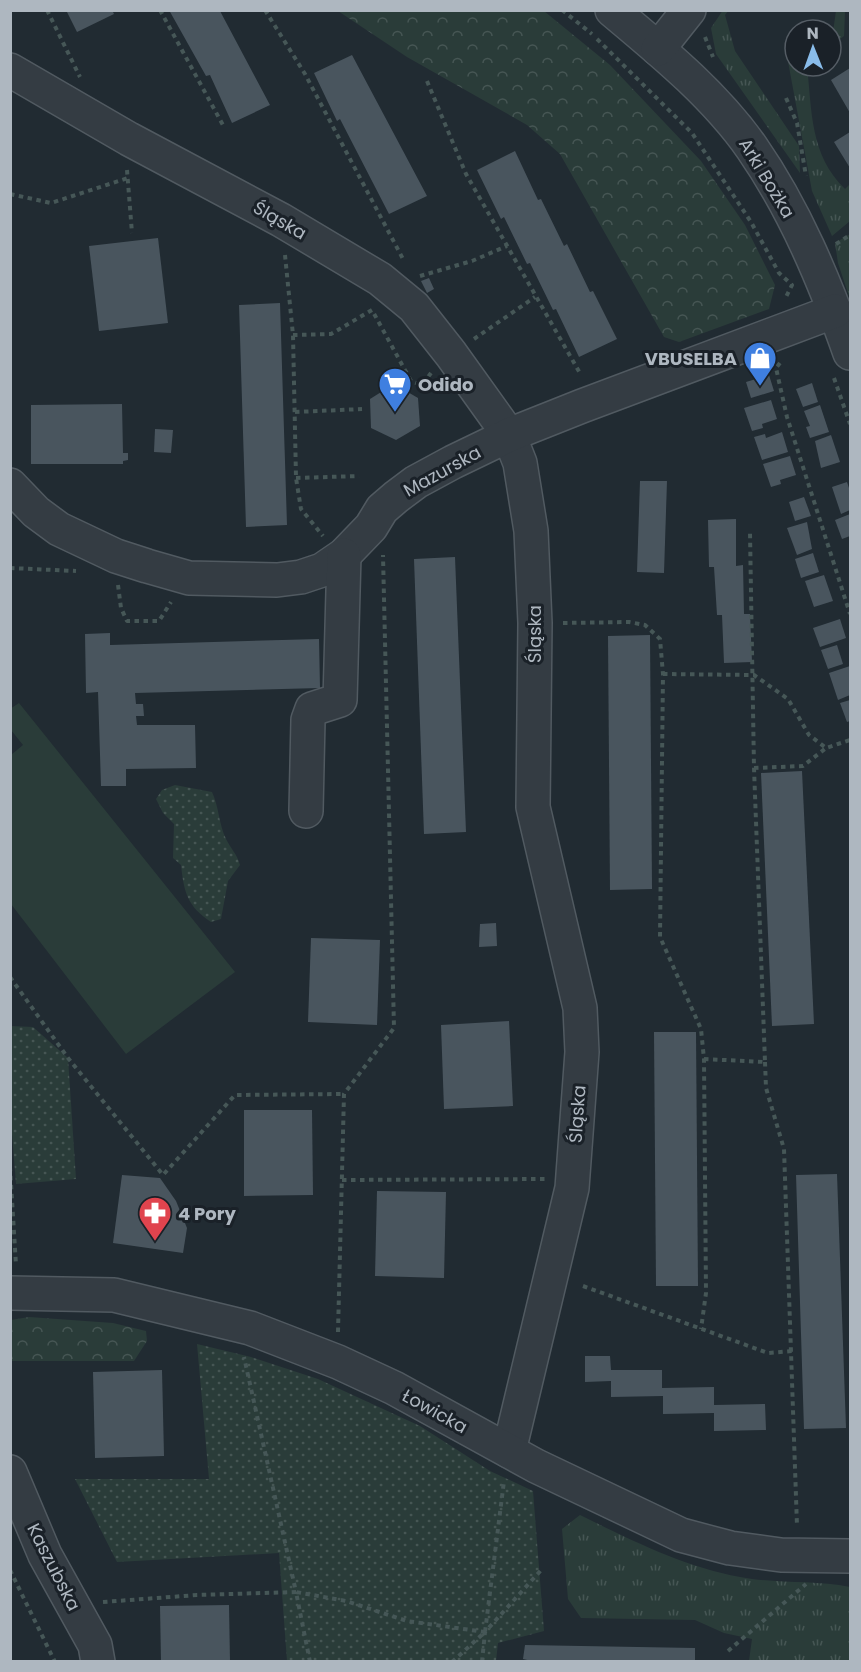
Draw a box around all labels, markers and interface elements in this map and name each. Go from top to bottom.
north arrow [783,18,843,78]
text: N [807,22,819,45]
street label: Arki Bożka [733,133,801,223]
street label: Śląska [249,195,311,245]
shop icon: VBUSELBA [742,340,778,387]
place label: VBUSELBA [645,346,737,371]
supermarket icon: Odido [377,366,413,413]
place label: Odido [418,372,473,397]
street label: Mazurska [399,439,485,503]
street label: Śląska [522,605,547,663]
street label: Śląska [563,1084,591,1144]
pharmacy icon: 4 Pory [137,1195,173,1242]
place label: 4 Pory [178,1201,236,1226]
street label: Łowicka [398,1383,472,1439]
street label: Kaszubska [21,1519,87,1615]

